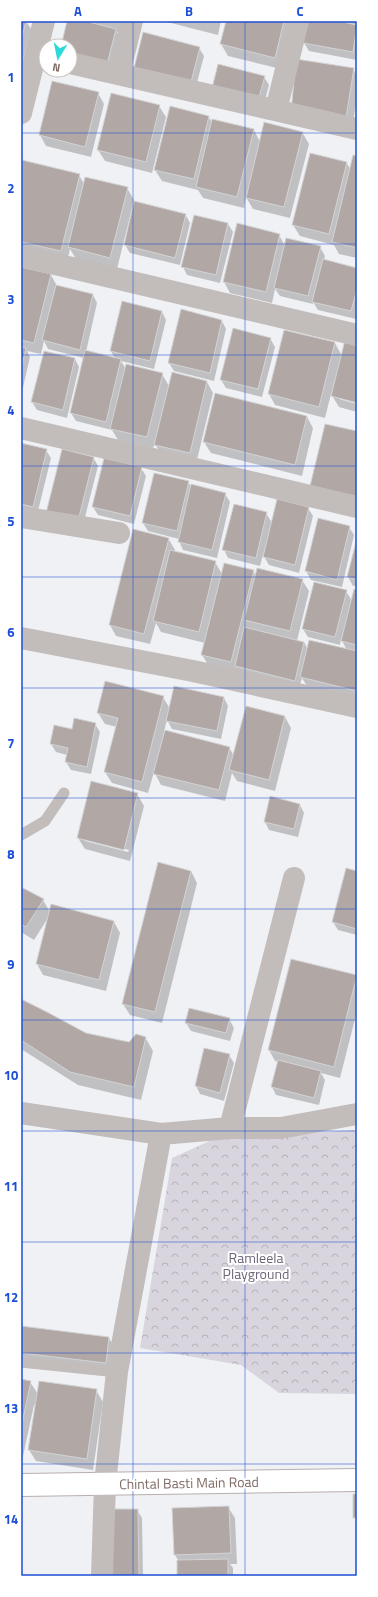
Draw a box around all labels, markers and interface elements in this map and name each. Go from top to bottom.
text: A [74,1,82,21]
text: B [185,1,193,21]
text: C [296,1,304,21]
north arrow [38,38,78,78]
text: N [51,59,61,76]
text: 1 [7,67,15,87]
text: 2 [7,178,15,198]
text: 3 [7,289,15,309]
text: 4 [7,400,15,420]
text: 5 [7,511,15,531]
text: 6 [7,622,15,642]
text: 7 [7,733,15,753]
text: 8 [7,844,15,864]
text: 9 [7,954,15,974]
text: 10 [4,1065,18,1085]
text: 11 [4,1176,18,1196]
park label: Ramleela Playground [223,1247,289,1284]
text: 12 [4,1287,18,1307]
text: 13 [4,1398,18,1418]
street label: Chintal Basti Main Road [119,1471,259,1494]
text: 14 [4,1509,18,1529]

